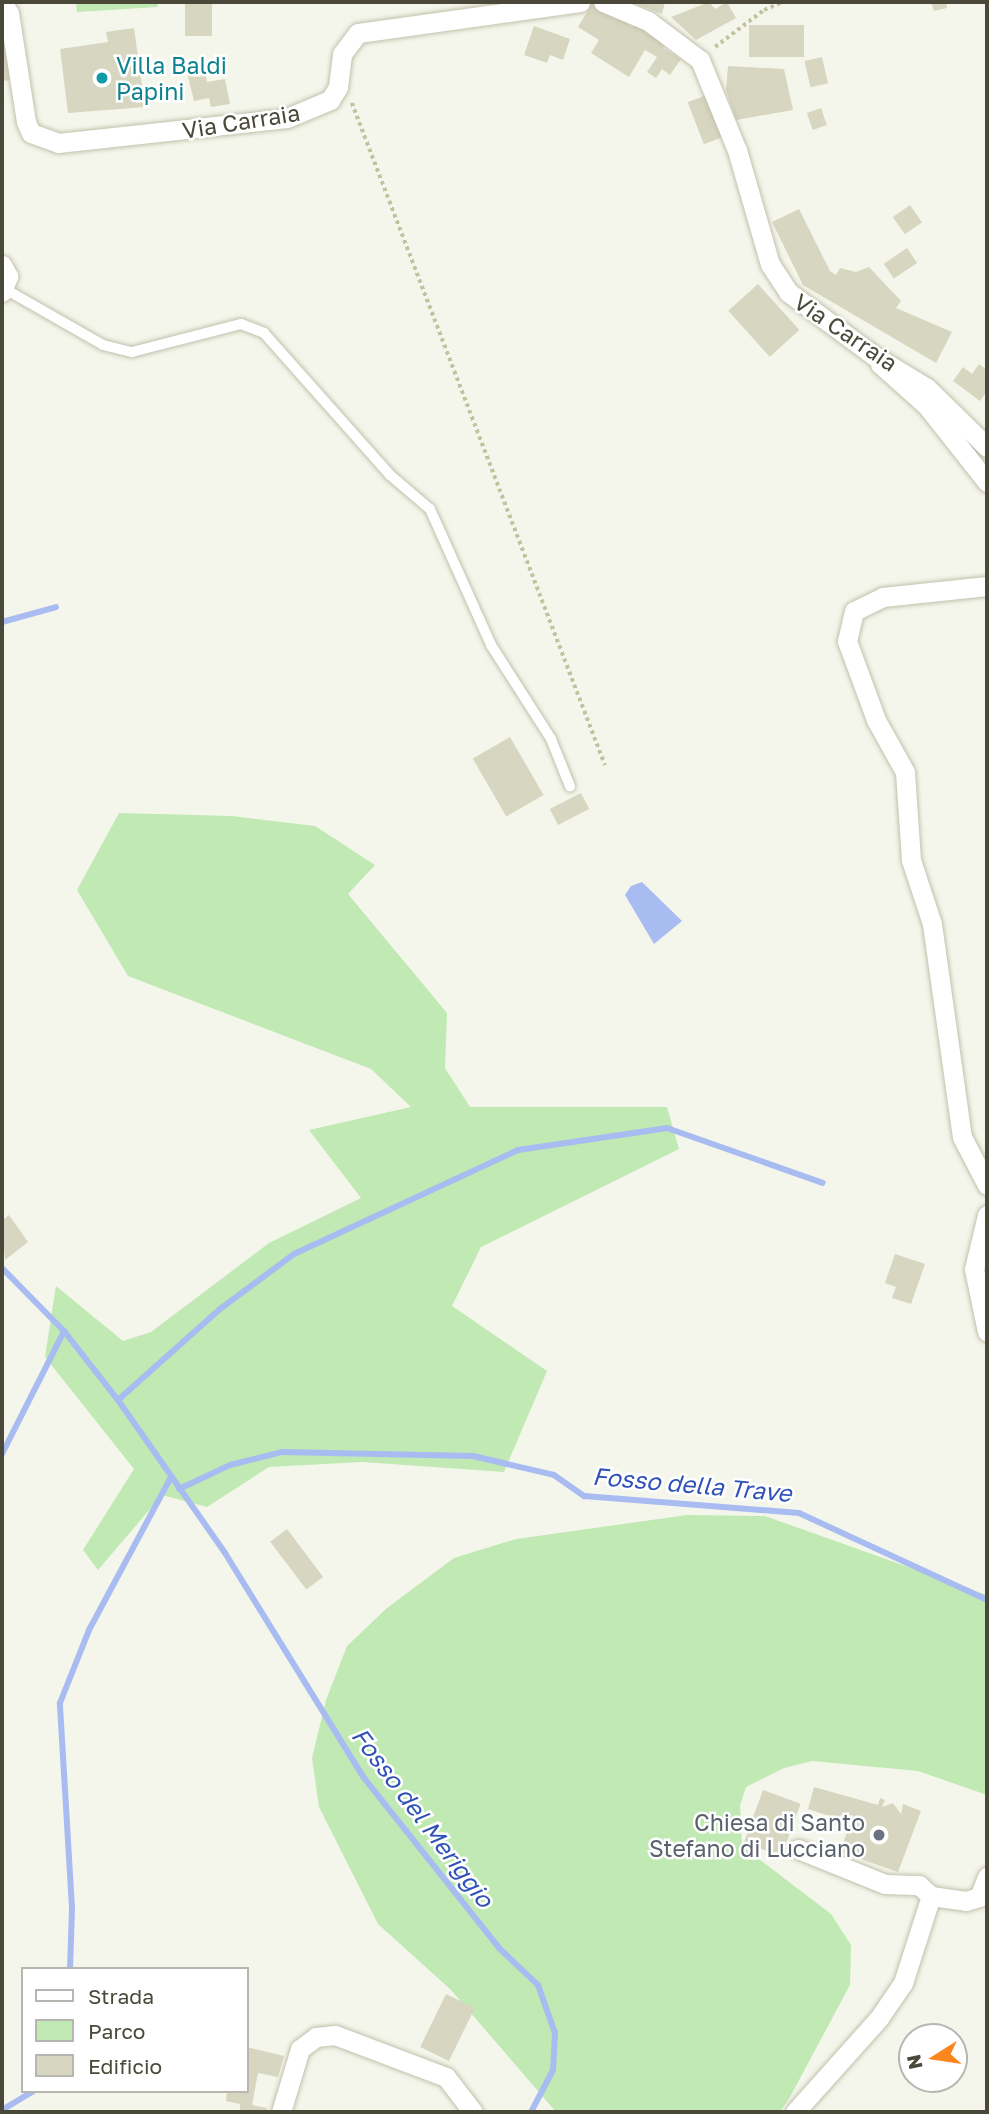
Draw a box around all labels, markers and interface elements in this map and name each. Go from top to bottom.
place label: Villa Baldi Papini [116,51,227,105]
marker: Villa Baldi Papini [94,70,110,86]
street label: Via Carraia [180,98,302,144]
street label: Via Carraia [789,287,903,377]
water label: Fosso della Trave [591,1461,793,1507]
water label: Fosso del Meriggio [346,1722,500,1912]
place label: Chiesa di Santo Stefano di Lucciano [649,1808,865,1862]
marker: Chiesa di Santo Stefano di Lucciano [871,1827,887,1843]
legend [21,1967,248,2093]
text: Strada [88,1983,154,2009]
text: Parco [88,2018,145,2044]
north arrow [898,2023,968,2093]
text: Edificio [88,2053,162,2079]
text: N [901,2053,927,2072]

